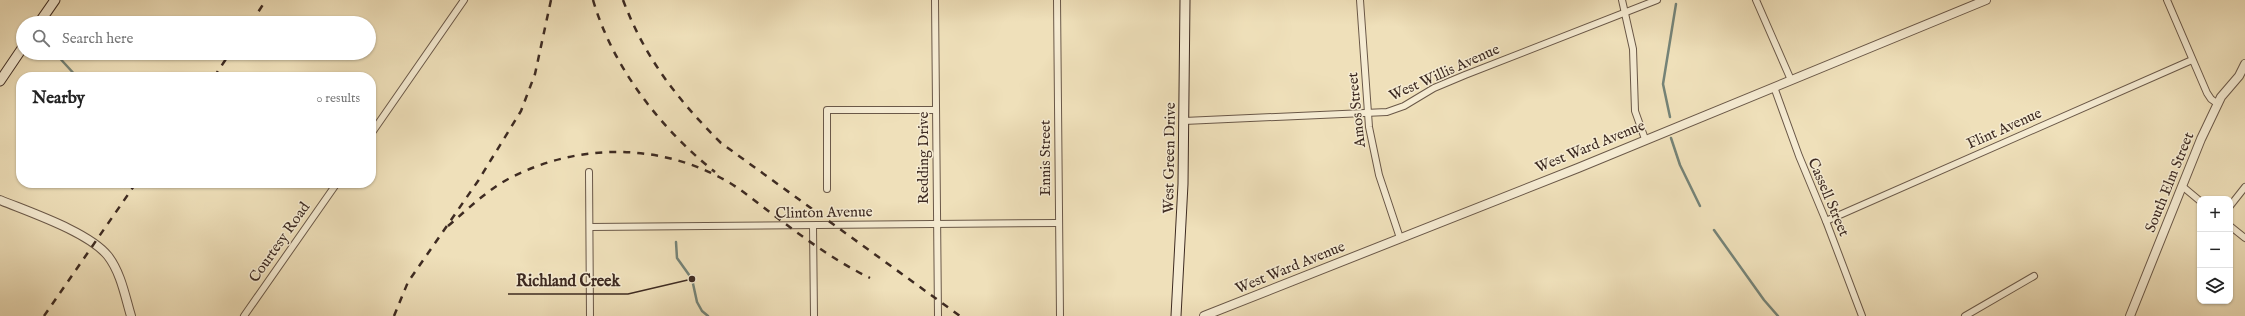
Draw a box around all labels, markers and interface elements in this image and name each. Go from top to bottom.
search box [16,16,376,60]
icon: search [30,27,52,49]
text: Search here [62,29,133,48]
street label: West Willis Avenue [1386,40,1503,105]
street label: Amos Street [1343,71,1370,150]
text: Nearby [32,88,85,109]
text: 0 results [316,90,360,107]
street label: West Green Drive [1159,102,1180,214]
street label: Flint Avenue [1964,103,2045,153]
street label: Redding Drive [914,112,933,204]
street label: West Ward Avenue [1533,116,1648,177]
street label: Ennis Street [1036,120,1055,196]
street label: South Elm Street [2141,129,2198,235]
street label: Cassell Street [1804,155,1854,239]
map controls [2197,196,2233,304]
button: + [2197,196,2233,232]
street label: Courtesy Road [245,198,315,286]
street label: Clinton Avenue [775,202,873,223]
button: − [2197,232,2233,268]
street label: West Ward Avenue [1233,237,1348,298]
callout: Richland Creek [508,266,628,294]
button: layers [2197,268,2233,304]
text: Richland Creek [516,272,620,292]

